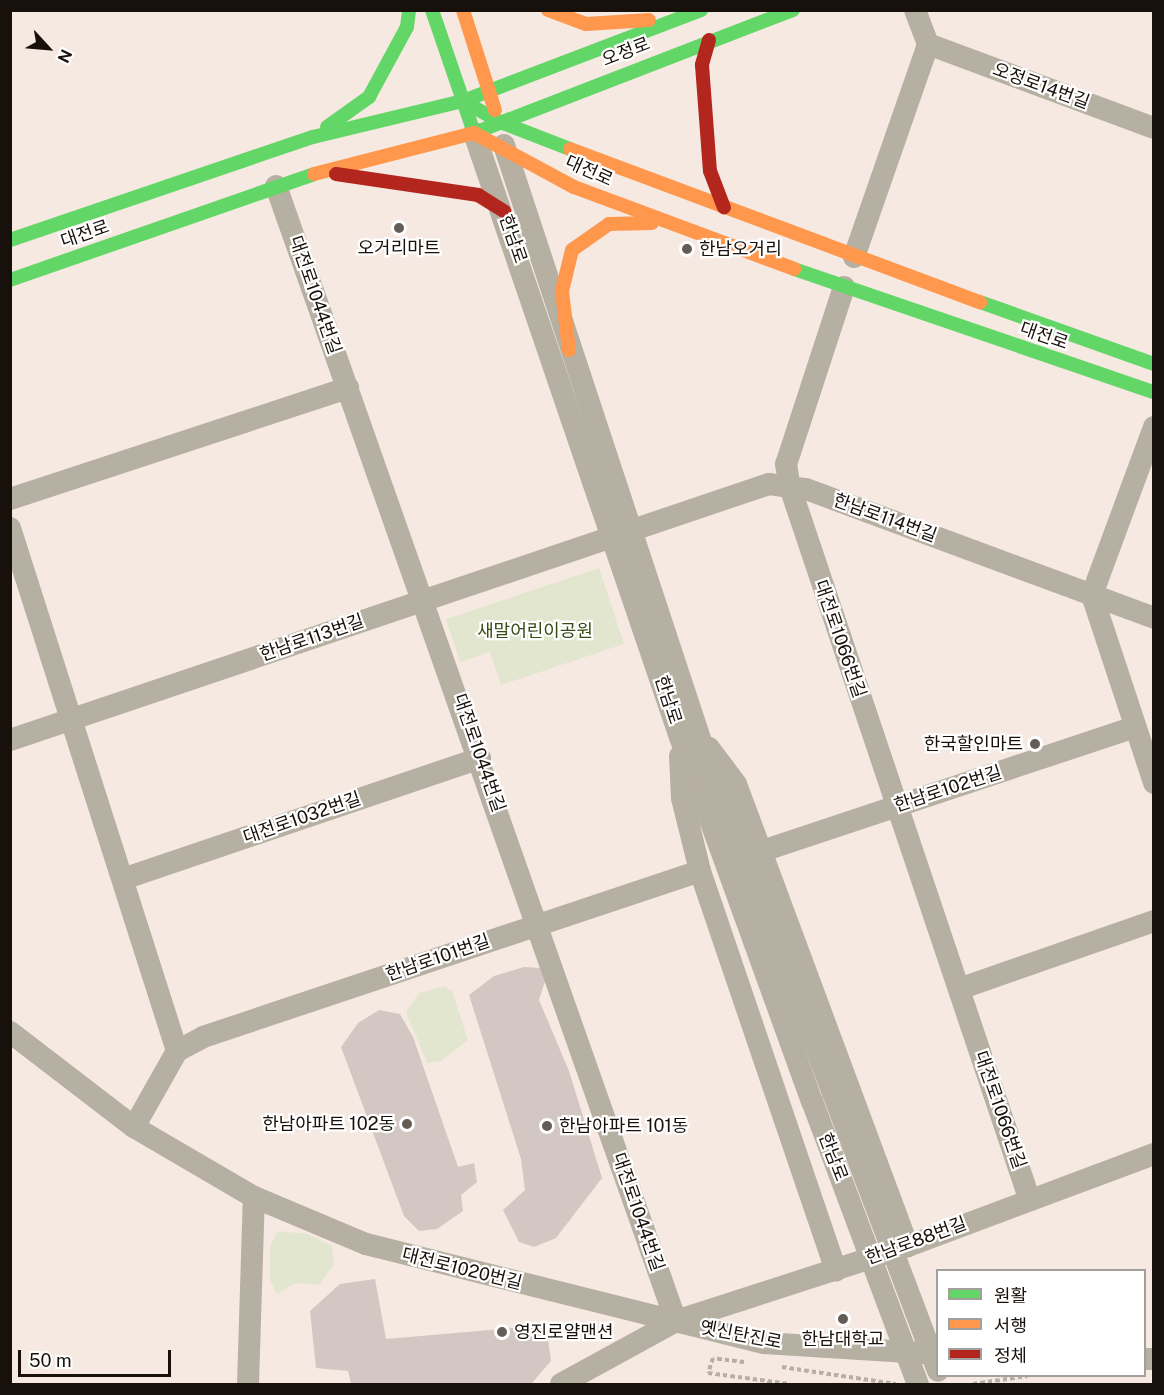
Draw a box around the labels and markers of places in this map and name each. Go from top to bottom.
marker: 오거리마트 [392,221,406,235]
place label: 오거리마트 [358,237,440,259]
place label: 한남오거리 [699,238,782,260]
marker: 한남오거리 [680,242,694,256]
place label: 한국할인마트 [924,733,1023,755]
marker: 한국할인마트 [1028,737,1042,751]
place label: 한남아파트 102동 [262,1113,395,1135]
place label: 한남아파트 101동 [559,1115,688,1137]
marker: 한남아파트 102동 [400,1117,414,1131]
marker: 한남아파트 101동 [540,1119,554,1133]
marker: 한남대학교 [836,1312,850,1326]
place label: 영진로얄맨션 [514,1321,613,1343]
marker: 영진로얄맨션 [495,1325,509,1339]
place label: 한남대학교 [802,1328,884,1350]

